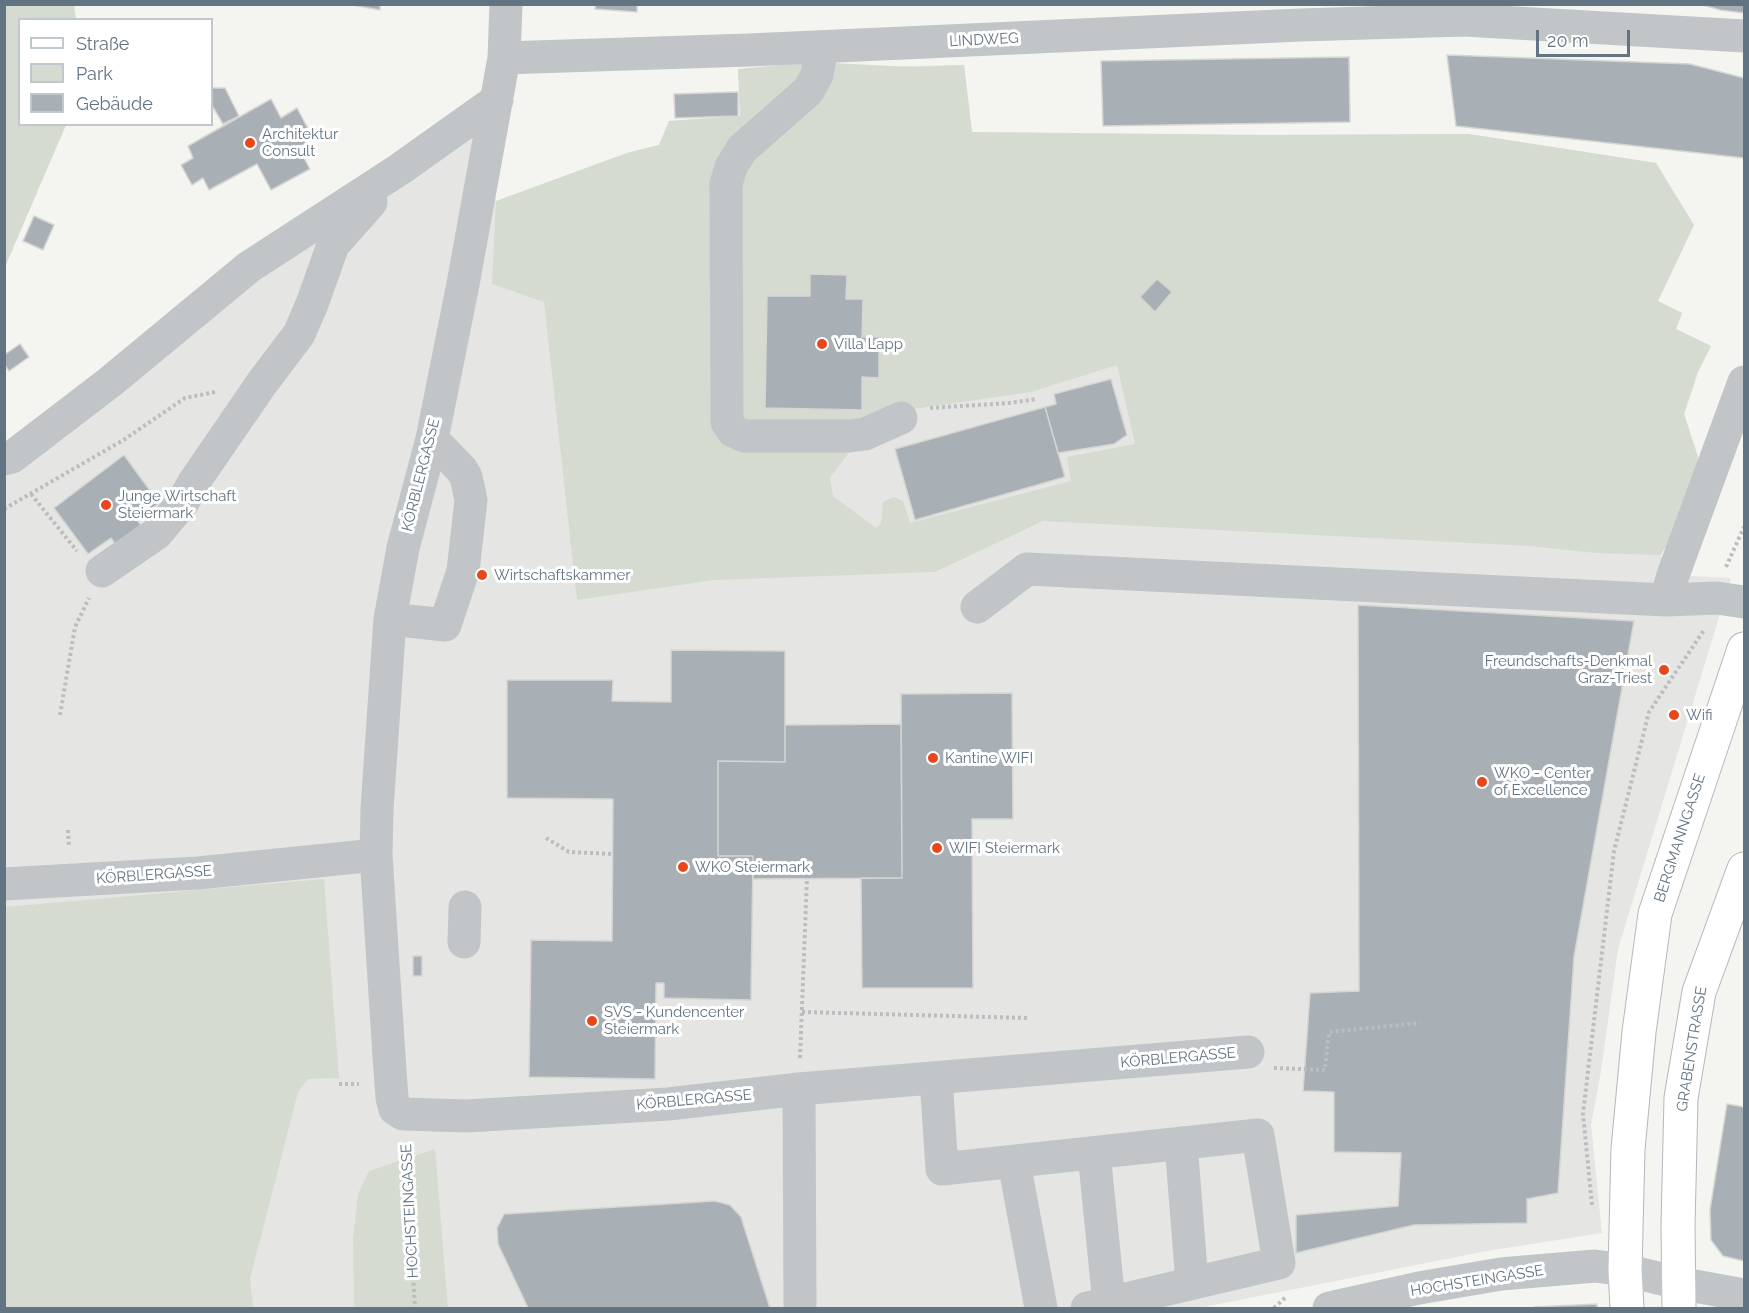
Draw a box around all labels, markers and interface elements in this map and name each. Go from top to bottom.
legend [18,18,213,126]
scale bar [1539,18,1634,56]
street label: LINDWEG [949,29,1019,51]
text: 20 m [1547,30,1589,51]
text: Straße [76,33,129,54]
text: Park [76,63,113,84]
text: Gebäude [76,93,153,114]
place label: Architektur Consult [262,125,338,160]
marker: Architektur Consult [243,136,257,150]
place label: Villa Lapp [834,335,903,353]
marker: Villa Lapp [815,337,829,351]
street label: KÖRBLERGASSE [398,417,444,533]
place label: Junge Wirtschaft Steiermark [118,487,236,522]
marker: Junge Wirtschaft Steiermark [99,498,113,512]
place label: Wirtschaftskammer [494,566,631,584]
marker: Wirtschaftskammer [475,568,489,582]
place label: Freundschafts-Denkmal Graz-Triest [1485,652,1652,687]
marker: Freundschafts-Denkmal Graz-Triest [1657,663,1671,677]
place label: Wifi [1686,706,1713,724]
marker: Wifi [1667,708,1681,722]
place label: Kantine WIFI [945,749,1033,767]
marker: Kantine WIFI [926,751,940,765]
place label: WKO - Center of Excellence [1494,764,1591,799]
street label: BERGMANNGASSE [1651,771,1709,905]
marker: WKO - Center of Excellence [1475,775,1489,789]
place label: WIFI Steiermark [949,839,1060,857]
marker: WIFI Steiermark [930,841,944,855]
place label: WKO Steiermark [695,858,810,876]
marker: WKO Steiermark [676,860,690,874]
street label: KÖRBLERGASSE [96,862,212,888]
street label: GRABENSTRASSE [1673,985,1711,1113]
place label: SVS - Kundencenter Steiermark [604,1003,744,1038]
marker: SVS - Kundencenter Steiermark [585,1014,599,1028]
street label: KÖRBLERGASSE [1120,1044,1236,1072]
street label: KÖRBLERGASSE [636,1086,752,1114]
street label: HOCHSTEINGASSE [397,1143,423,1279]
street label: HOCHSTEINGASSE [1409,1262,1545,1300]

